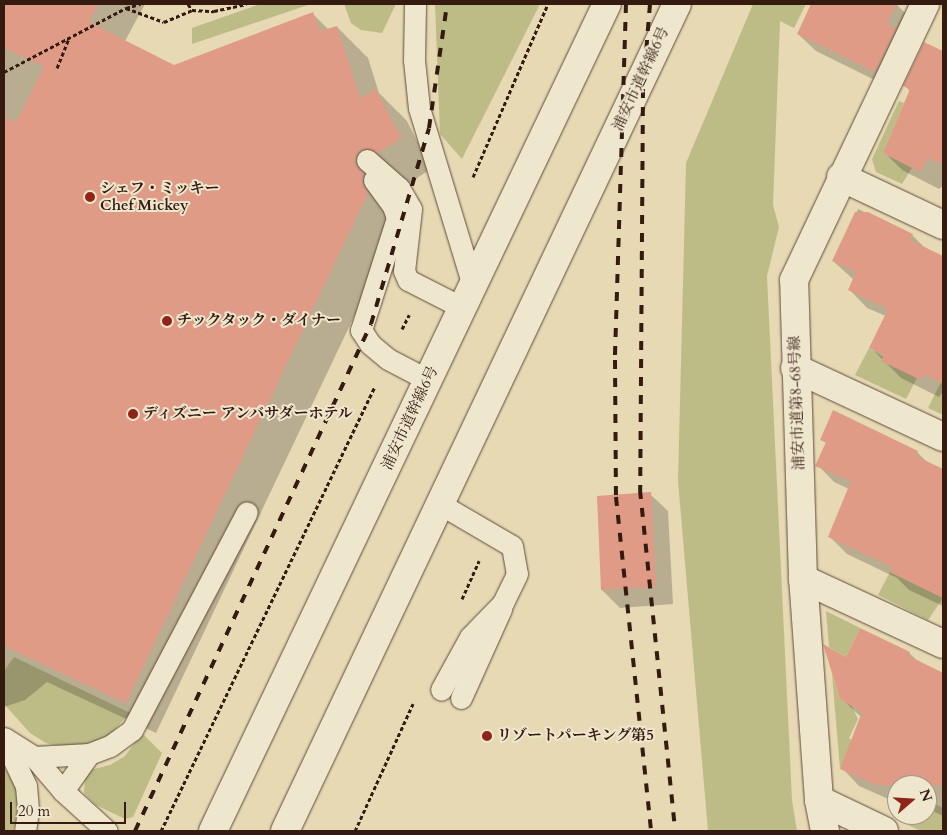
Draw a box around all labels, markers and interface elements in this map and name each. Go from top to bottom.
street label: 浦安市道幹線6号 [609,24,673,134]
place label: シェフ・ミッキー Chef Mickey [100,179,220,214]
marker: シェフ・ミッキー Chef Mickey [84,191,96,203]
place label: チックタック・ダイナー [177,312,342,330]
marker: チックタック・ダイナー [161,315,173,327]
street label: 浦安市道第8-68号線 [786,335,808,471]
street label: 浦安市道幹線6号 [378,363,442,473]
place label: ディズニー アンバサダーホテル [143,405,357,423]
marker: ディズニー アンバサダーホテル [127,408,139,420]
place label: リゾートパーキング第5 [497,727,655,745]
marker: リゾートパーキング第5 [481,730,493,742]
north arrow [887,775,937,825]
text: N [915,786,937,804]
scale bar [12,792,129,824]
text: 20 m [18,801,50,821]

